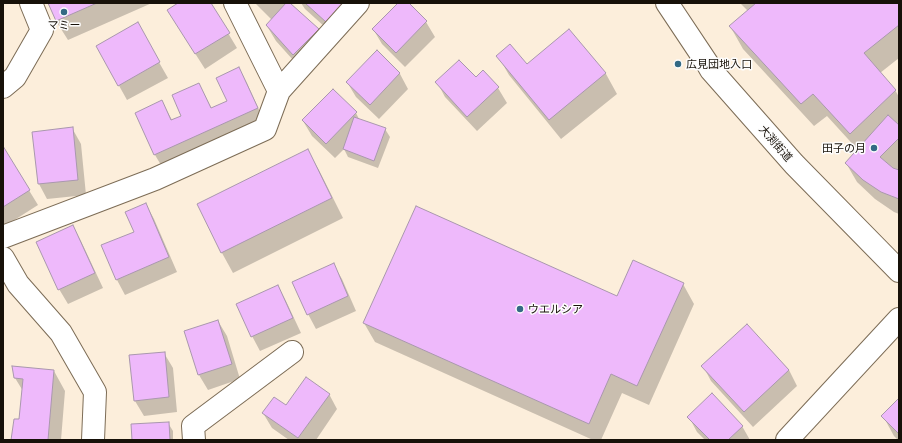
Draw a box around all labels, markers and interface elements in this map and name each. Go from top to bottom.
marker: マミー [59,7,69,17]
place label: マミー [48,18,80,32]
place label: 広見団地入口 [686,57,752,71]
marker: 広見団地入口 [673,59,683,69]
street label: 大渕街道 [757,122,795,164]
place label: 田子の月 [822,141,866,155]
marker: 田子の月 [869,143,879,153]
place label: ウエルシア [528,302,583,316]
marker: ウエルシア [515,304,525,314]

